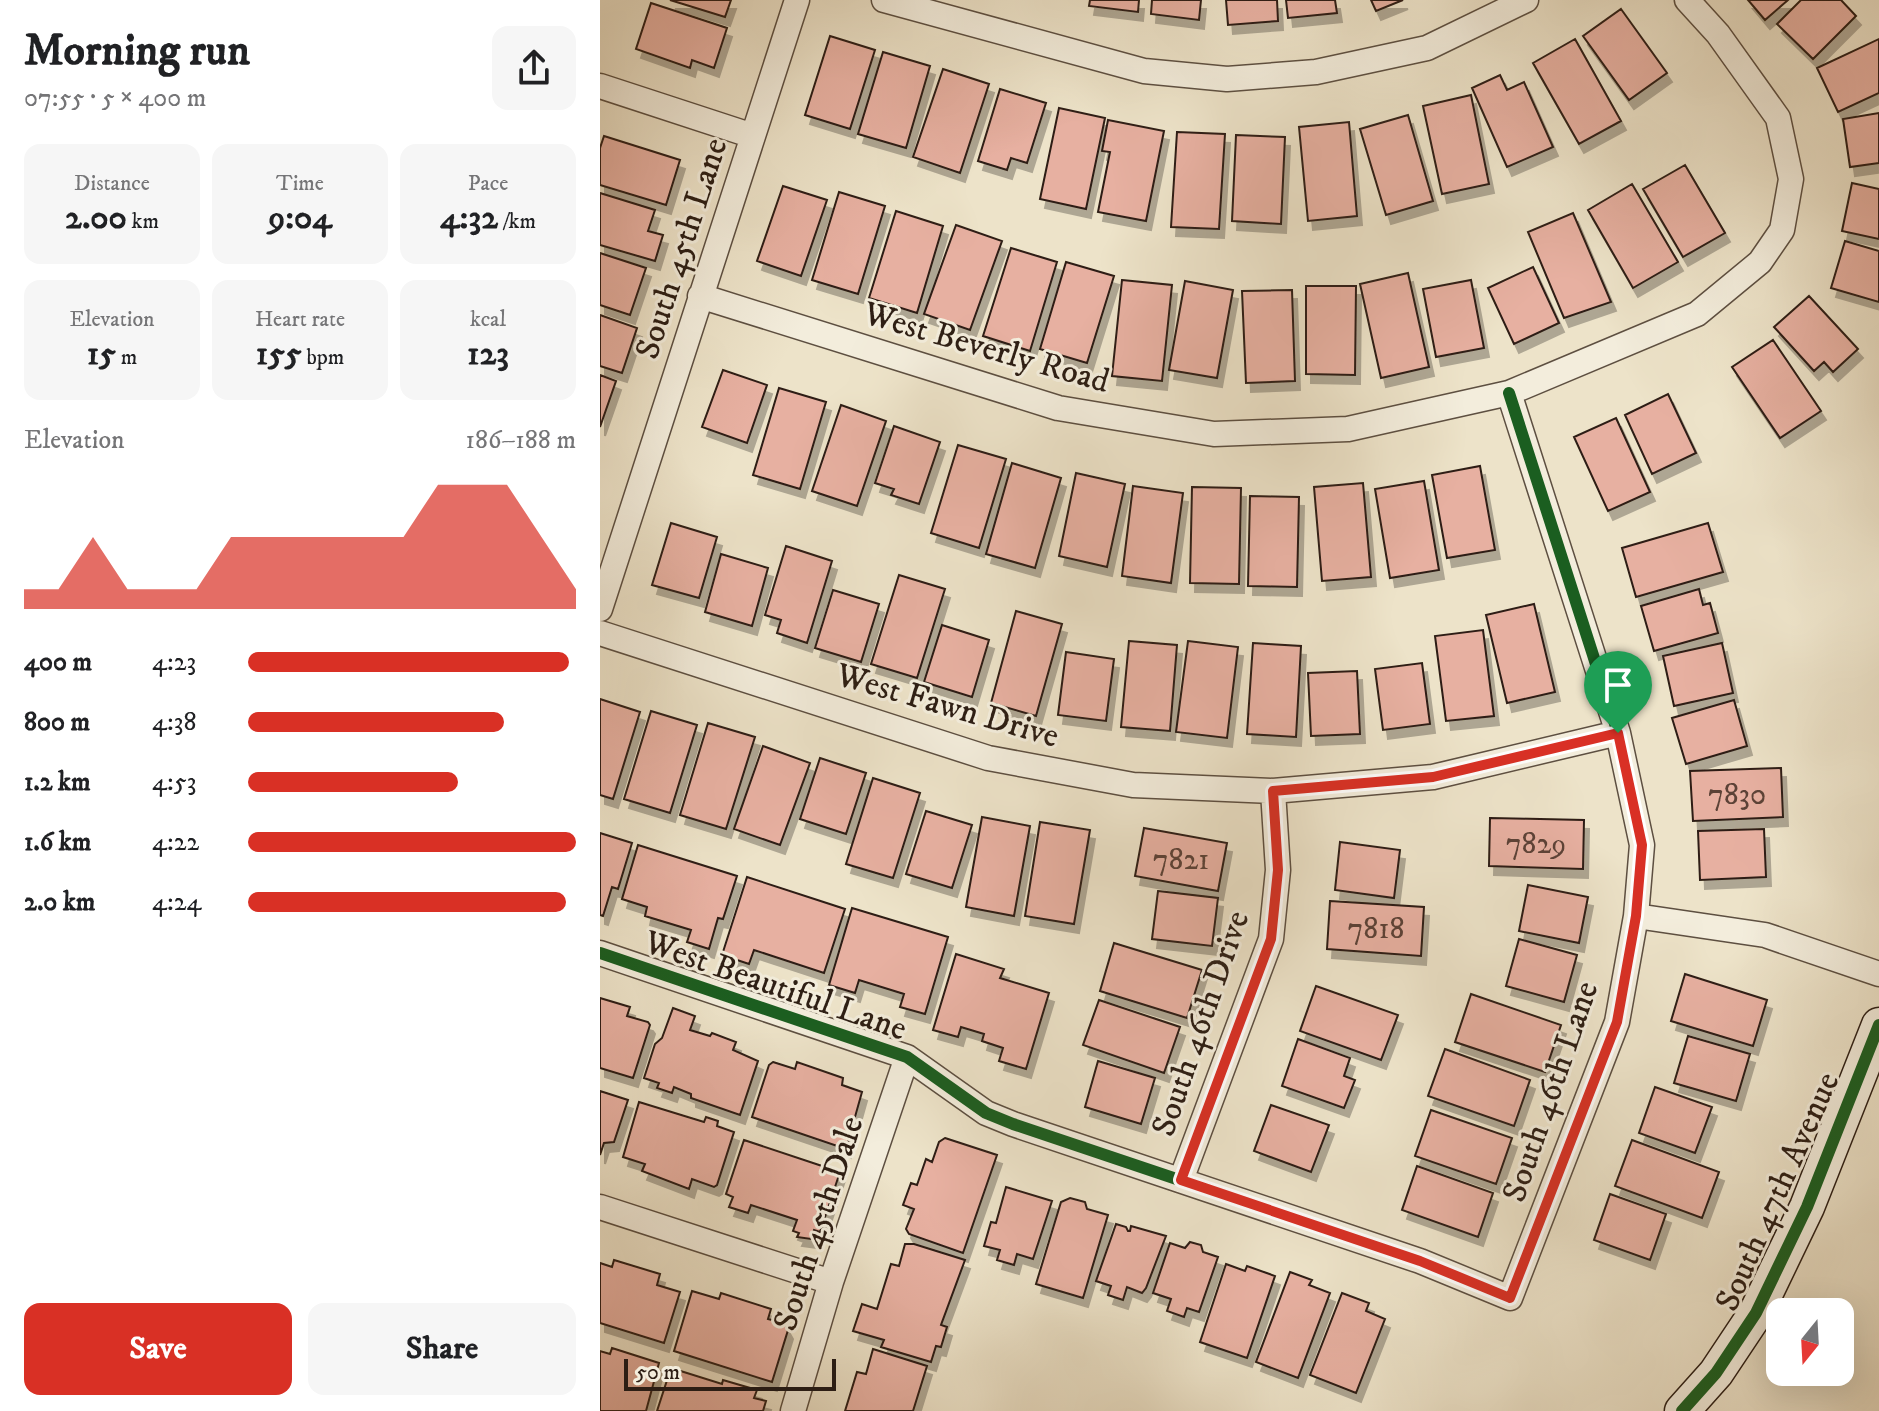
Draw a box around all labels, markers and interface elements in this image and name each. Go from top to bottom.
text: Morning run [24,24,250,79]
button: share [492,26,576,110]
text: 07:55 · 5 × 400 m [24,82,206,115]
street label: South 45th Lane [626,133,737,364]
text: Distance [74,170,150,197]
text: Time [276,170,324,197]
text: Pace [468,170,508,197]
text: 2.00 [65,197,127,239]
text: 9:04 [268,197,332,239]
text: 4:32 [440,197,498,239]
text: km [127,208,159,235]
text: /km [498,208,536,235]
street label: West Beverly Road [858,292,1114,403]
text: Elevation [69,306,155,333]
text: Heart rate [255,306,345,333]
text: kcal [470,306,506,333]
text: 15 [87,333,116,375]
text: 155 [256,333,302,375]
text: 123 [467,333,509,375]
text: m [116,344,137,371]
text: bpm [302,344,344,371]
text: Elevation [24,424,125,457]
text: 186–188 m [466,424,576,457]
text: 400 m [24,646,92,679]
text: 4:23 [152,646,196,679]
pin [1584,651,1652,733]
street label: West Fawn Drive [830,654,1064,758]
icon: arrive [1596,663,1640,707]
text: 800 m [24,706,90,739]
text: 4:38 [152,706,196,739]
text: 1.2 km [24,766,90,799]
text: 4:53 [152,766,196,799]
house number: 7830 [1708,777,1766,814]
text: 1.6 km [24,826,91,859]
text: 4:22 [152,826,199,859]
house number: 7829 [1506,826,1566,863]
house number: 7821 [1153,842,1209,879]
text: 2.0 km [24,886,95,919]
text: 4:24 [152,886,202,919]
street label: South 46th Drive [1143,905,1259,1142]
house number: 7818 [1348,911,1404,948]
street label: West Beautiful Lane [638,921,912,1050]
street label: South 46th Lane [1493,976,1608,1208]
street label: South 47th Avenue [1706,1066,1849,1318]
street label: South 45th Dale [764,1111,873,1336]
north arrow [1766,1298,1854,1386]
map controls [1766,1298,1854,1386]
button: Save [24,1303,292,1395]
button: Share [308,1303,576,1395]
scale bar [624,1355,836,1391]
text: 50 m [636,1359,680,1386]

